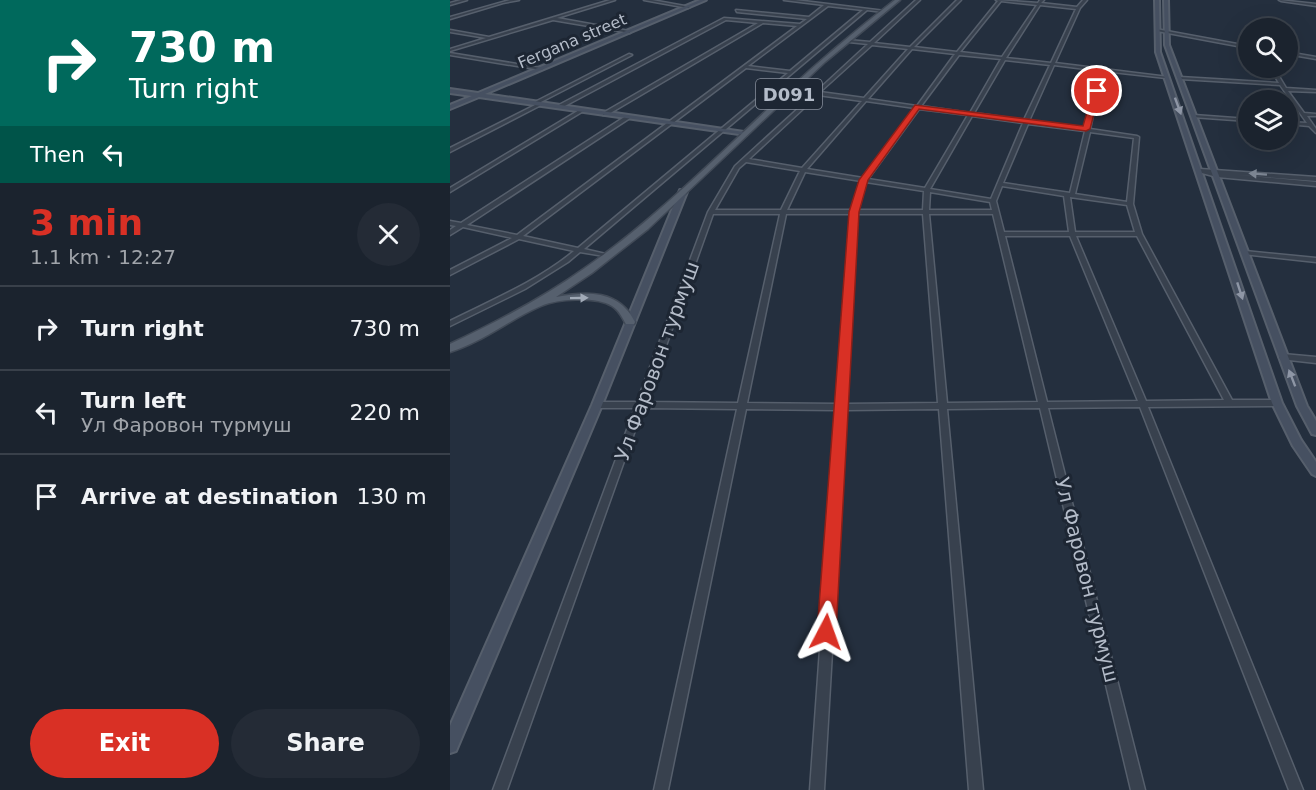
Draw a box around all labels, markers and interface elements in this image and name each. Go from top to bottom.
street label: Fergana street [515,10,629,72]
map controls [1238,18,1298,150]
button: search [1238,18,1298,78]
text: 730 m [129,23,275,72]
icon: right [30,24,108,102]
pin [1071,65,1122,116]
text: Turn right [129,73,258,104]
icon: arrive [1080,74,1113,107]
road number: D091 [756,79,822,109]
button: layers [1238,90,1298,150]
one-way arrow [1173,97,1183,115]
icon: left [97,138,130,171]
text: Then [30,142,85,167]
one-way arrow [1248,169,1267,179]
text: 3 min [30,202,143,243]
button: close [357,203,420,266]
text: 1.1 km · 12:27 [30,245,176,269]
street label: Ул Фаровон турмуш [610,258,704,464]
one-way arrow [1235,282,1245,300]
one-way arrow [570,293,589,302]
icon: right [30,312,63,345]
text: Turn right [81,316,204,341]
text: 730 m [350,316,420,341]
one-way arrow [1286,369,1296,387]
text: Turn left [81,388,186,413]
icon: left [30,396,63,429]
text: 220 m [350,400,420,425]
text: Ул Фаровон турмуш [81,413,292,437]
street label: Ул Фаровон турмуш [1050,475,1124,685]
icon: arrive [30,480,63,513]
text: Arrive at destination [81,484,338,509]
text: 130 m [356,484,427,509]
position arrow [794,600,858,664]
button: Exit [30,709,219,778]
button: Share [231,709,420,778]

